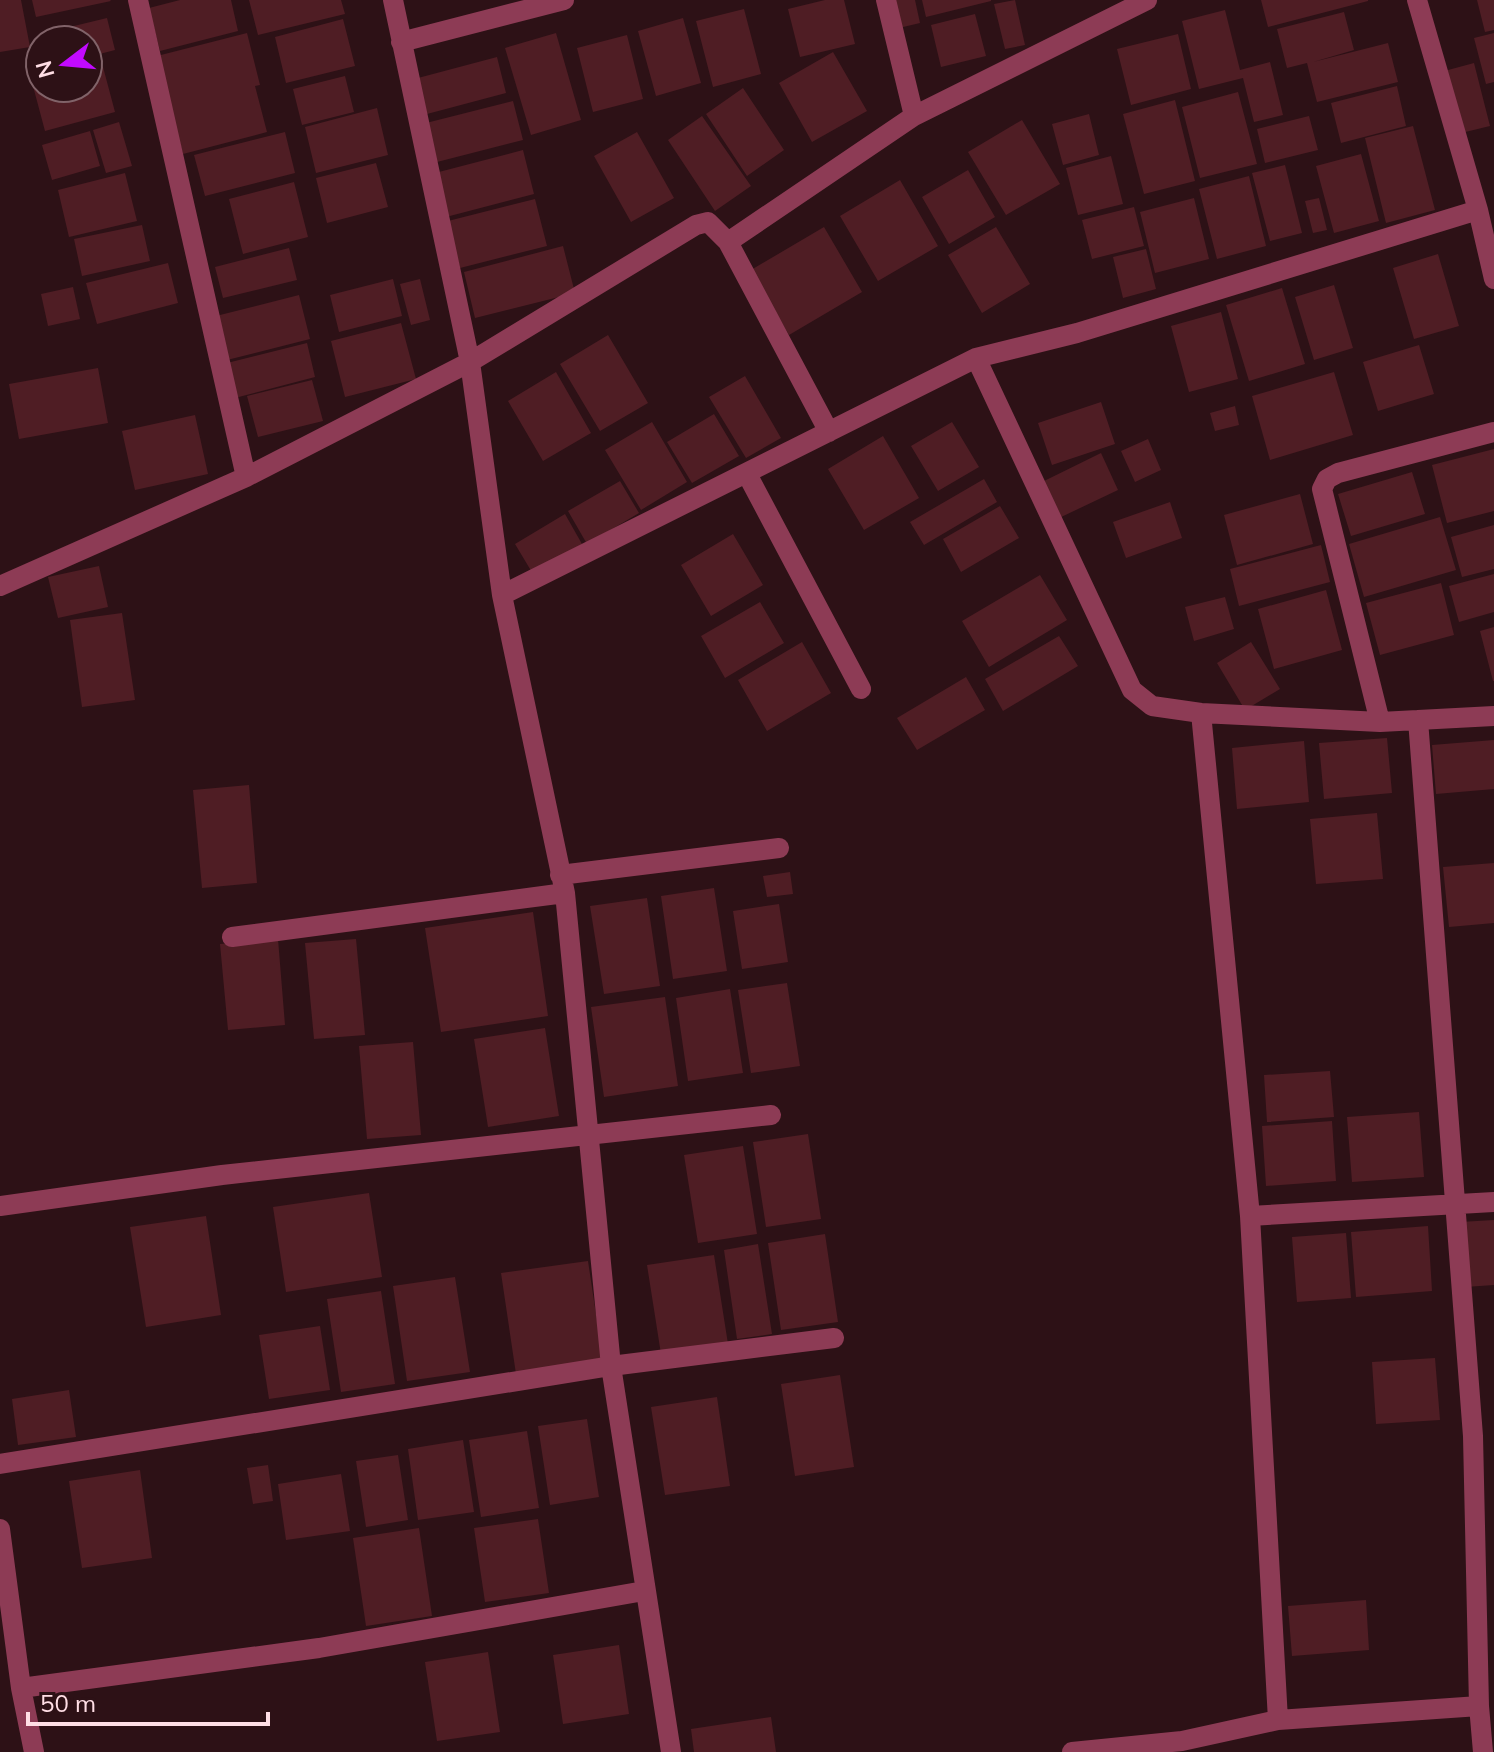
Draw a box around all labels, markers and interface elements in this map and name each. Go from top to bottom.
north arrow [24,24,104,104]
text: N [29,58,61,81]
scale bar [28,1676,268,1726]
text: 50 m [40,1688,96,1718]

